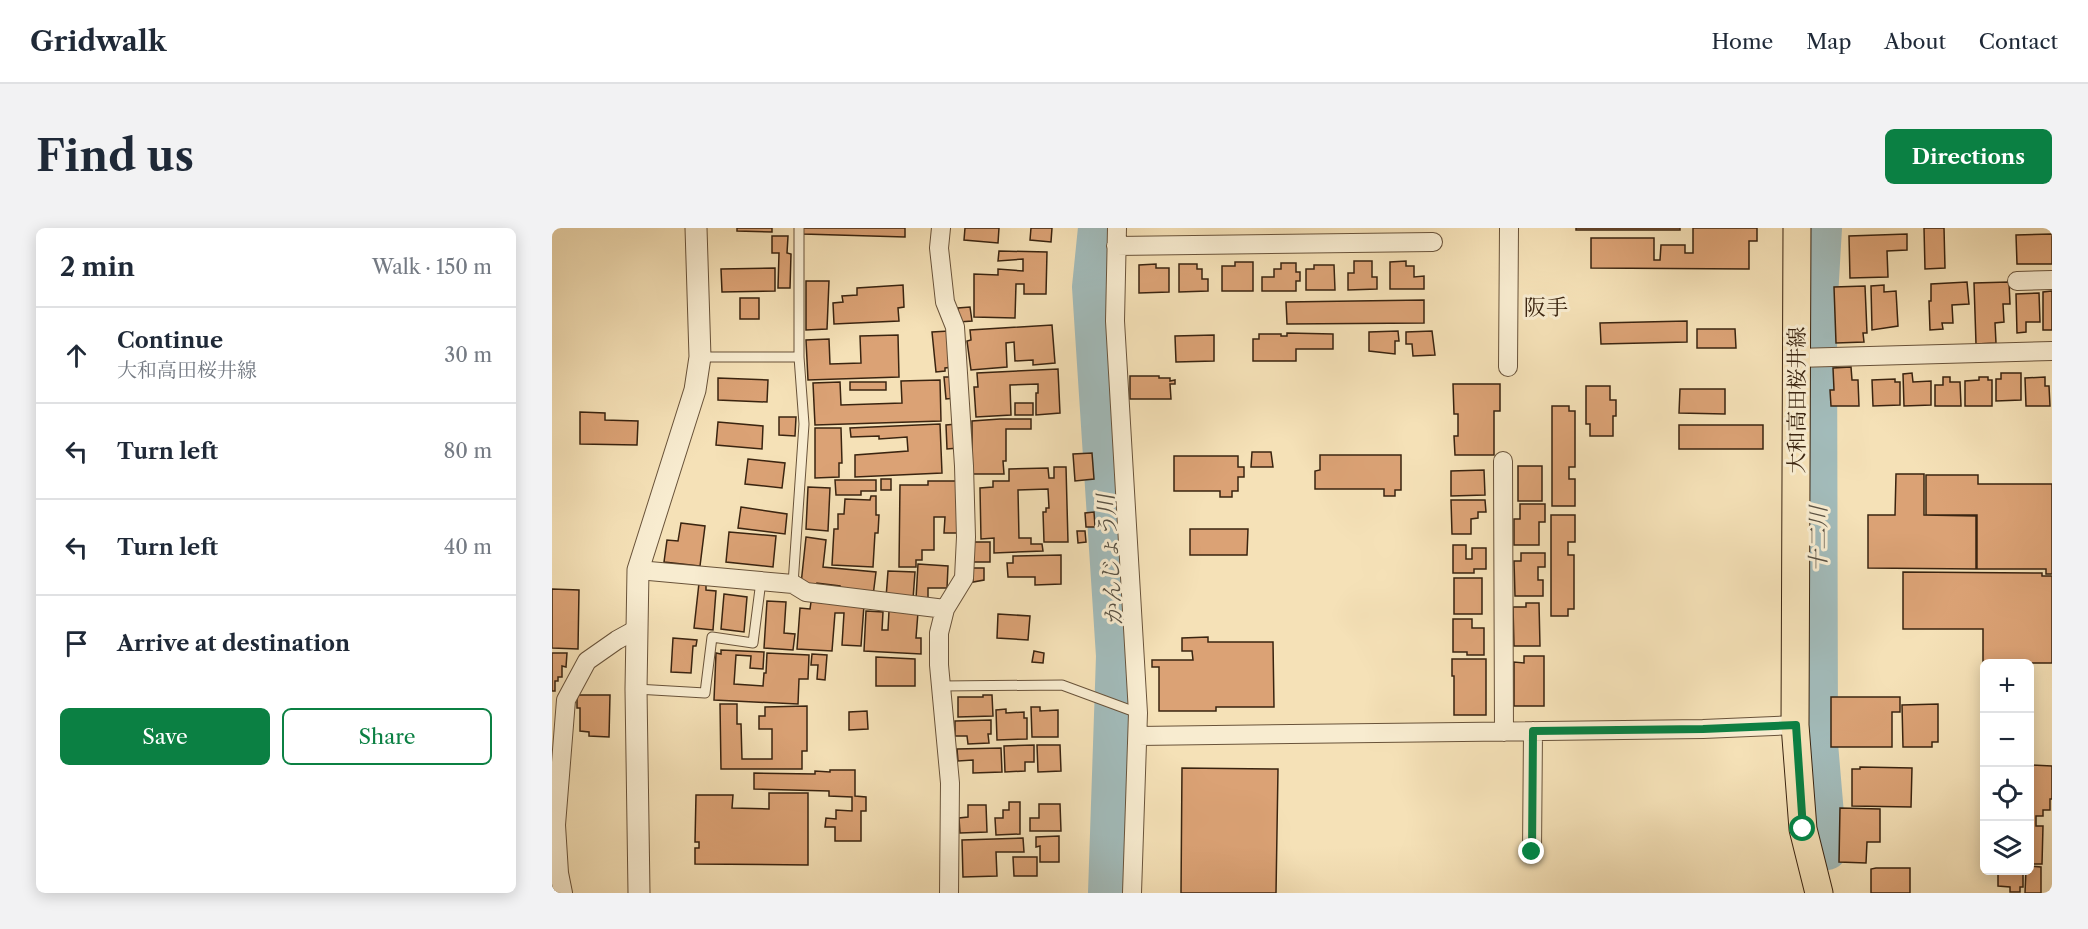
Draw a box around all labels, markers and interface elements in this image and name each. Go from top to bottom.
text: Gridwalk [30,24,166,58]
text: Home [1712,29,1773,54]
text: Map [1806,29,1851,54]
text: About [1884,29,1946,54]
text: Contact [1979,29,2058,54]
button: Directions [1885,129,2052,184]
text: Find us [36,130,194,182]
text: 2 min [60,251,135,283]
text: Walk · 150 m [372,255,492,279]
district label: 阪手 [1524,294,1568,321]
text: Continue [117,327,223,354]
street label: 大和高田桜井線 [1784,327,1809,474]
icon: ahead [60,339,93,372]
text: 30 m [444,343,492,367]
text: 大和高田桜井線 [117,358,257,382]
icon: left [60,435,93,468]
text: Turn left [117,438,218,465]
text: 80 m [444,439,492,463]
water label: かんじょう川 [1092,491,1128,627]
water label: 十二川 [1805,504,1832,572]
icon: left [60,531,93,564]
text: Turn left [117,534,218,561]
text: 40 m [444,535,492,559]
icon: arrive [60,627,93,660]
text: Arrive at destination [117,630,350,657]
map controls [1980,659,2034,875]
button: + [1980,659,2034,713]
button: Save [60,708,270,765]
button: Share [282,708,492,765]
button: − [1980,713,2034,767]
button: locate [1980,767,2034,821]
route start [1789,815,1815,841]
button: layers [1980,821,2034,875]
route end [1518,838,1544,864]

